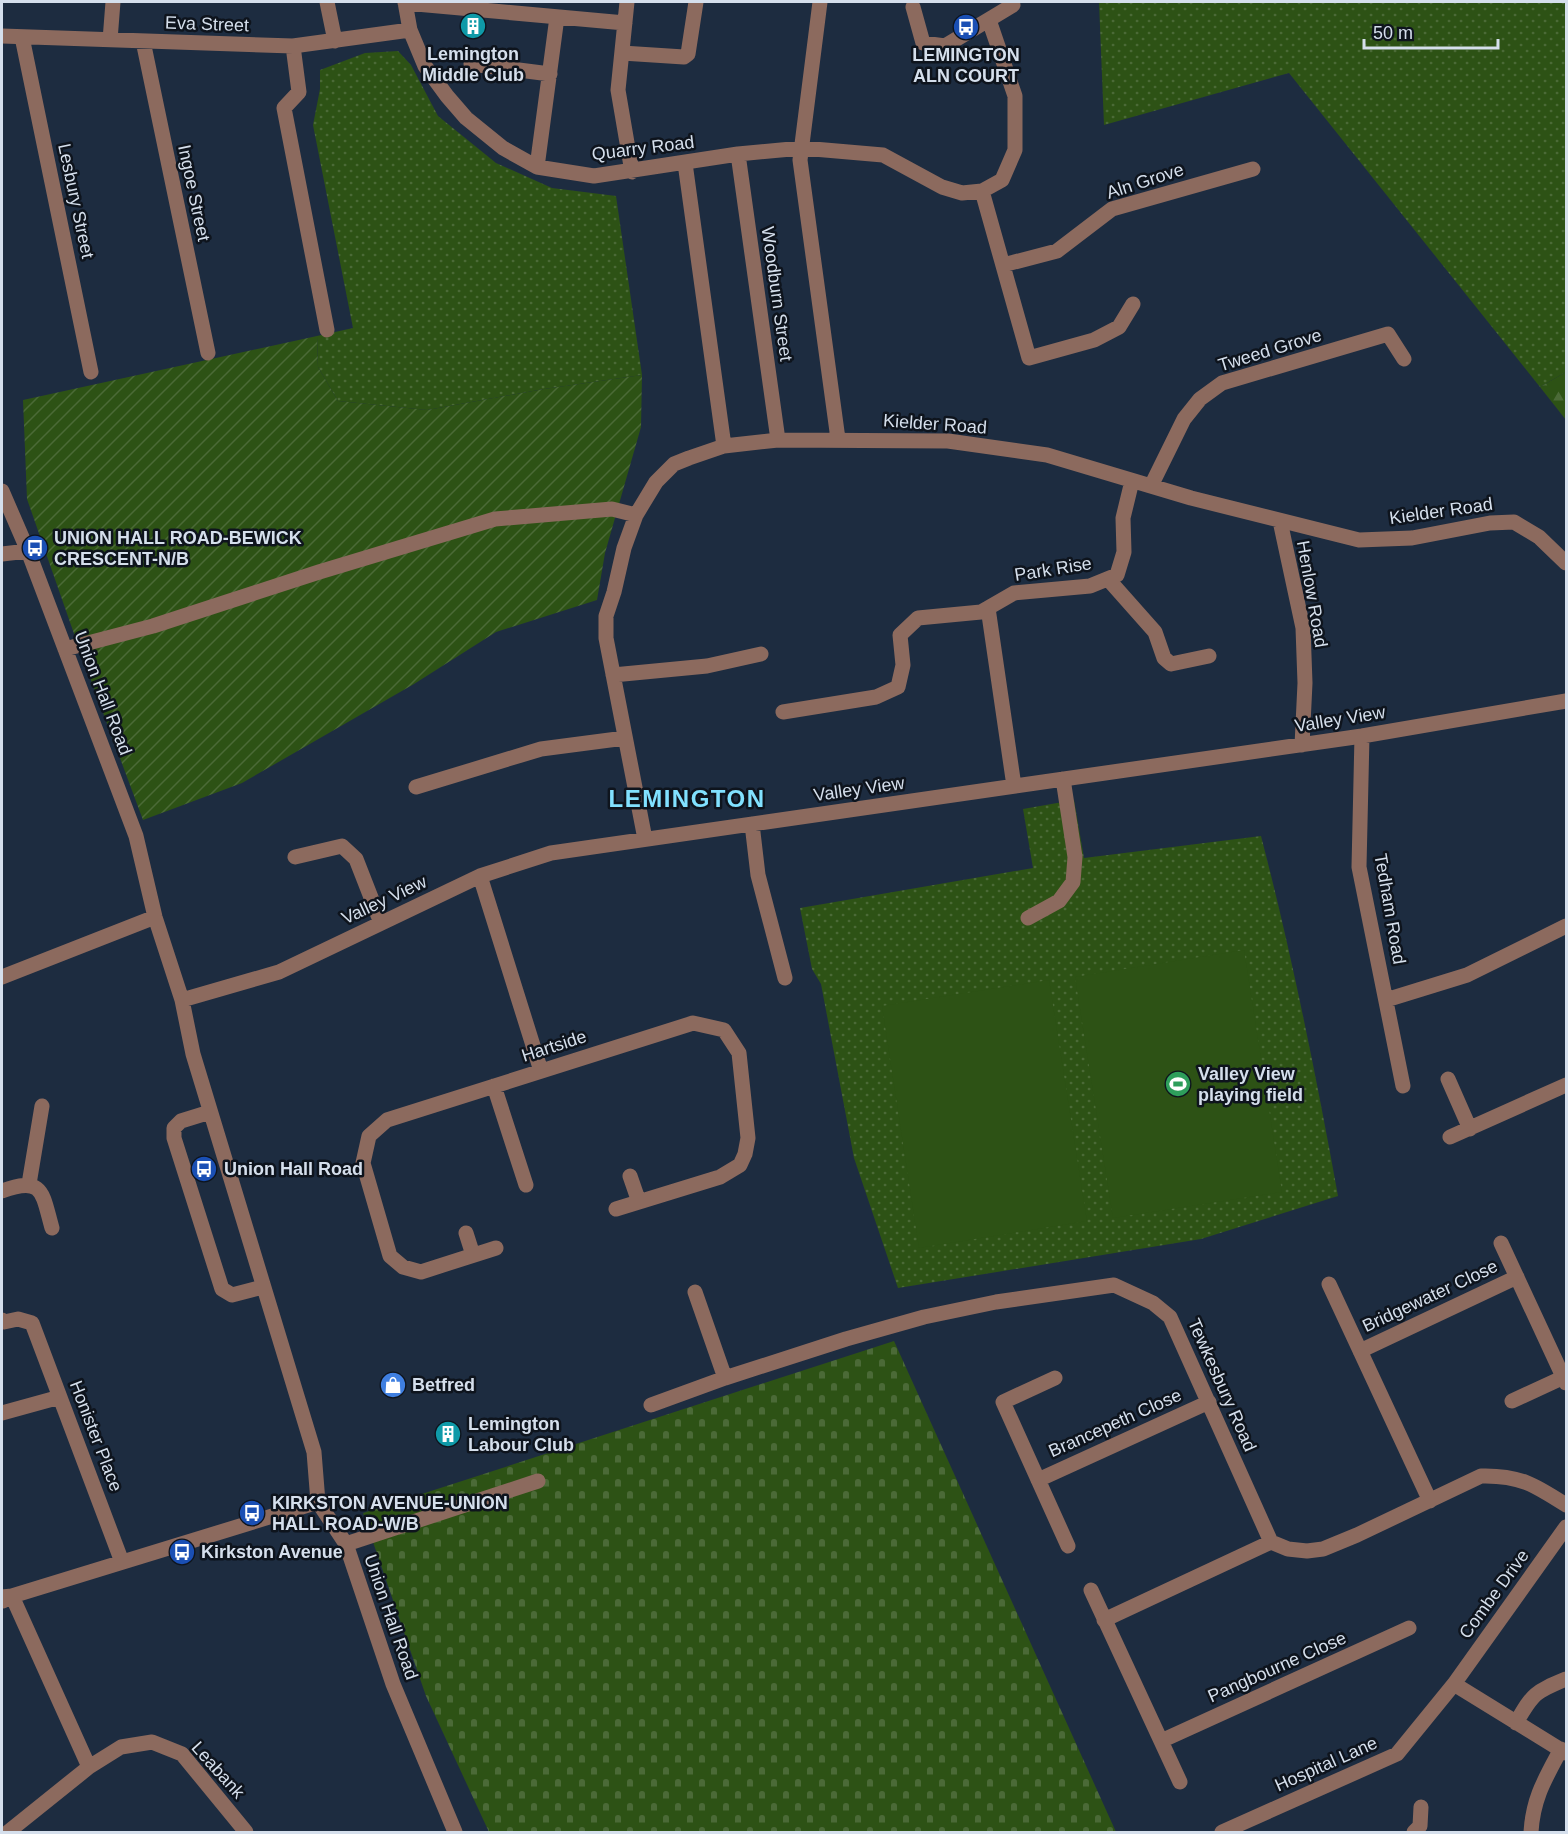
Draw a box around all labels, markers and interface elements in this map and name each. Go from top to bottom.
building icon: Lemington Middle Club [458,11,488,41]
bus stop icon: LEMINGTON ALN COURT [951,12,981,42]
scale bar [1364,12,1498,50]
street label: Eva Street [165,13,249,35]
text: 50 m [1373,23,1413,43]
place label: Lemington Middle Club [422,44,524,85]
place label: LEMINGTON ALN COURT [912,45,1020,86]
street label: Quarry Road [591,132,695,164]
street label: Lesbury Street [54,142,98,260]
street label: Ingoe Street [174,143,214,243]
street label: Aln Grove [1104,159,1186,203]
street label: Woodburn Street [758,225,796,363]
street label: Tweed Grove [1216,325,1324,375]
street label: Kielder Road [882,410,988,438]
street label: Kielder Road [1388,494,1494,528]
place label: UNION HALL ROAD-BEWICK CRESCENT-N/B [54,528,302,569]
bus stop icon: UNION HALL ROAD-BEWICK CRESCENT-N/B [20,533,50,563]
street label: Henlow Road [1293,539,1331,649]
street label: Park Rise [1013,553,1093,585]
street label: Union Hall Road [70,628,136,758]
street label: Valley View [1293,702,1388,736]
street label: Valley View [812,773,907,805]
district label: LEMINGTON [608,785,766,812]
street label: Tedham Road [1370,852,1410,966]
street label: Valley View [338,871,431,928]
street label: Hartside [519,1026,589,1066]
place label: Valley View playing field [1198,1064,1303,1105]
sports icon: Valley View playing field [1163,1069,1193,1099]
bus stop icon: Union Hall Road [189,1154,219,1184]
place label: Union Hall Road [224,1159,363,1179]
street label: Bridgewater Close [1359,1256,1501,1336]
street label: Tewkesbury Road [1184,1316,1260,1454]
shop icon: Betfred [378,1370,408,1400]
place label: Betfred [412,1375,475,1395]
street label: Honister Place [66,1378,126,1494]
street label: Brancepeth Close [1046,1385,1184,1461]
place label: Lemington Labour Club [468,1414,574,1455]
building icon: Lemington Labour Club [433,1419,463,1449]
place label: KIRKSTON AVENUE-UNION HALL ROAD-W/B [272,1493,508,1534]
bus stop icon: KIRKSTON AVENUE-UNION HALL ROAD-W/B [237,1498,267,1528]
bus stop icon: Kirkston Avenue [167,1537,197,1567]
place label: Kirkston Avenue [201,1542,343,1562]
street label: Combe Drive [1455,1546,1533,1642]
street label: Union Hall Road [360,1552,422,1682]
street label: Pangbourne Close [1205,1628,1349,1706]
street label: Hospital Lane [1272,1732,1380,1796]
street label: Leabank [187,1738,249,1803]

